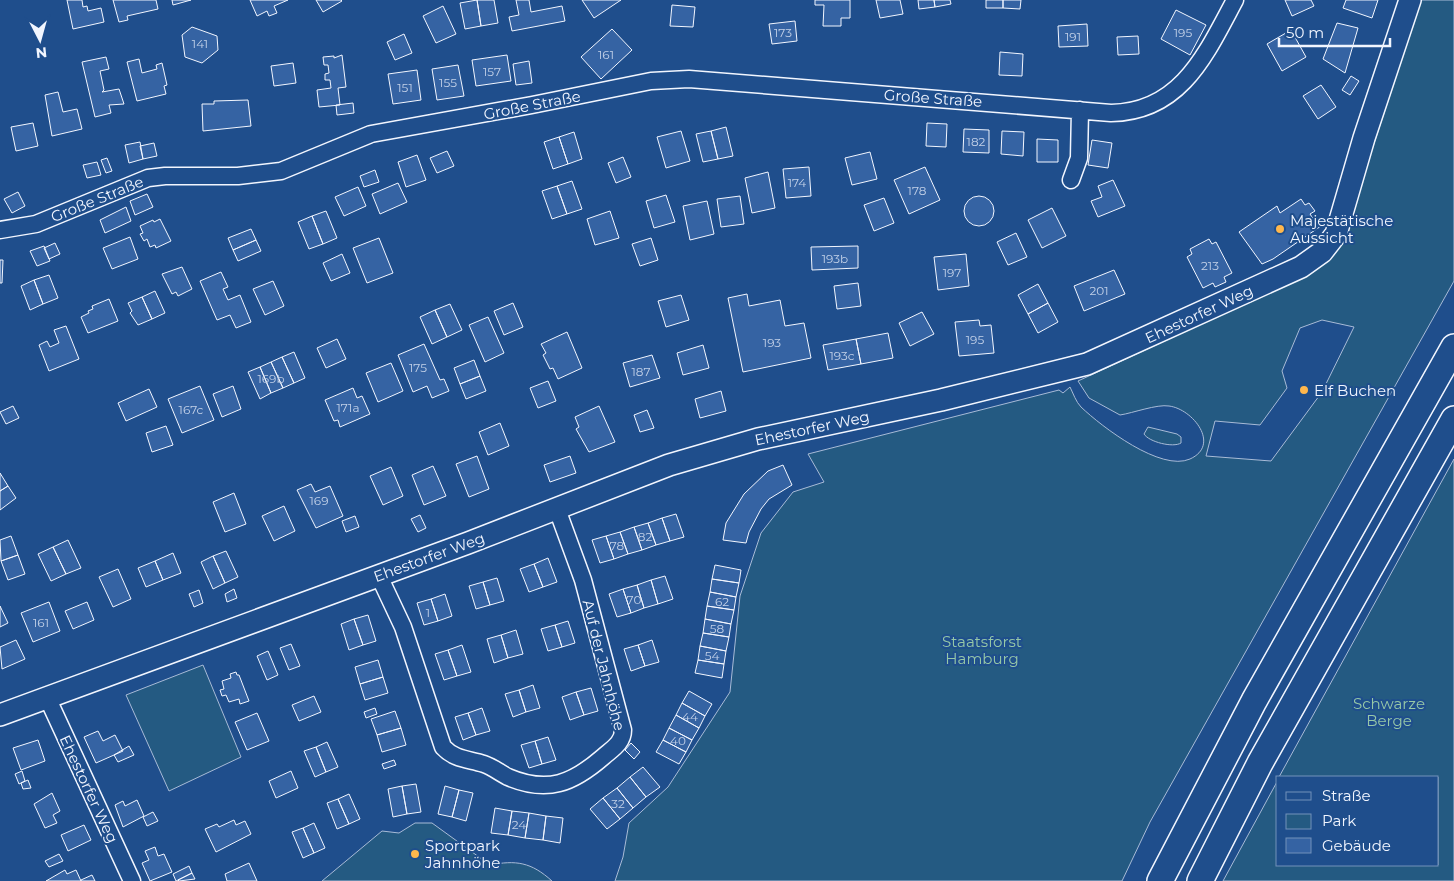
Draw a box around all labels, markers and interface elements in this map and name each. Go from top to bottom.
north arrow [15,15,65,65]
scale bar [1279,15,1390,47]
text: 50 m [1286,23,1324,42]
house number: 173 [774,25,792,40]
house number: 195 [1174,25,1192,40]
house number: 191 [1065,29,1081,44]
house number: 141 [192,36,208,51]
text: N [35,43,48,62]
house number: 161 [598,47,614,62]
house number: 157 [483,64,501,79]
house number: 155 [439,75,457,90]
house number: 151 [397,80,413,95]
street label: Große Straße [883,85,983,111]
street label: Große Straße [482,86,582,124]
house number: 182 [967,134,986,149]
street label: Große Straße [48,172,146,226]
house number: 174 [788,175,806,190]
house number: 178 [908,183,927,198]
place label: Majestätische Aussicht [1290,211,1393,247]
marker: Majestätische Aussicht [1274,223,1286,235]
house number: 193b [822,251,848,266]
house number: 213 [1201,258,1219,273]
house number: 197 [943,265,961,280]
street label: Ehestorfer Weg [1142,281,1256,347]
house number: 201 [1089,283,1109,298]
house number: 195 [966,332,984,347]
house number: 193 [763,335,781,350]
house number: 193c [829,348,855,363]
house number: 175 [409,360,427,375]
house number: 187 [631,364,651,379]
house number: 169b [257,371,285,386]
place label: Elf Buchen [1314,381,1396,400]
marker: Elf Buchen [1298,384,1310,396]
house number: 171a [337,400,359,415]
house number: 167c [179,402,204,417]
street label: Ehestorfer Weg [753,407,871,449]
house number: 169 [310,493,328,508]
street label: Ehestorfer Weg [371,528,487,586]
house number: 82 [638,529,652,544]
house number: 78 [610,538,625,553]
house number: 70 [627,592,641,607]
house number: 62 [715,594,729,609]
street label: Auf der Jahnhöhe [579,598,629,732]
house number: 1 [426,605,430,620]
house number: 161 [33,615,49,630]
house number: 58 [710,621,725,636]
park label: Staatsforst Hamburg [942,632,1022,668]
house number: 54 [705,648,719,663]
park label: Schwarze Berge [1353,694,1425,730]
house number: 44 [682,709,698,724]
street label: Ehestorfer Weg [56,732,122,846]
house number: 40 [670,733,686,748]
legend [1276,776,1439,866]
text: Straße [1322,786,1371,805]
house number: 32 [611,796,625,811]
text: Park [1322,811,1356,830]
house number: 24 [512,817,526,832]
place label: Sportpark Jahnhöhe [424,836,500,872]
text: Gebäude [1322,836,1391,855]
marker: Sportpark Jahnhöhe [409,848,421,860]

